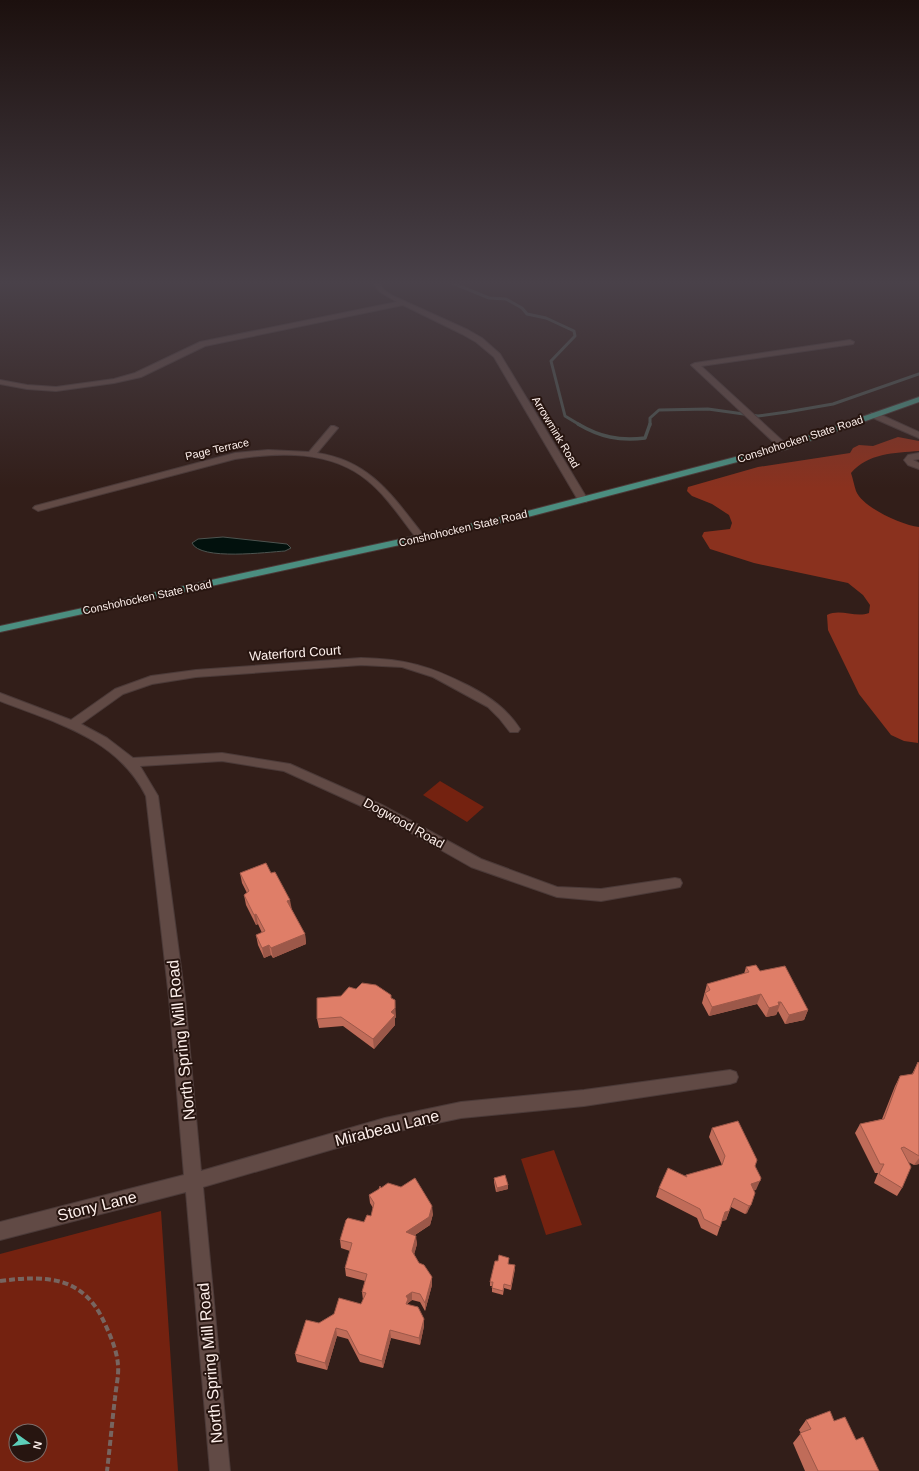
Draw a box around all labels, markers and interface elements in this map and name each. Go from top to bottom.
street label: Arrowmink Road [530,394,582,470]
street label: Conshohocken State Road [736,413,864,465]
street label: Page Terrace [184,436,250,462]
street label: Conshohocken State Road [398,507,528,549]
street label: Conshohocken State Road [81,577,213,617]
street label: Waterford Court [249,642,342,664]
street label: Dogwood Road [361,795,447,851]
street label: North Spring Mill Road [164,959,198,1121]
street label: Mirabeau Lane [333,1107,441,1149]
street label: Stony Lane [56,1188,138,1224]
street label: North Spring Mill Road [195,1282,225,1444]
north arrow [8,1423,48,1463]
text: N [31,1440,44,1451]

